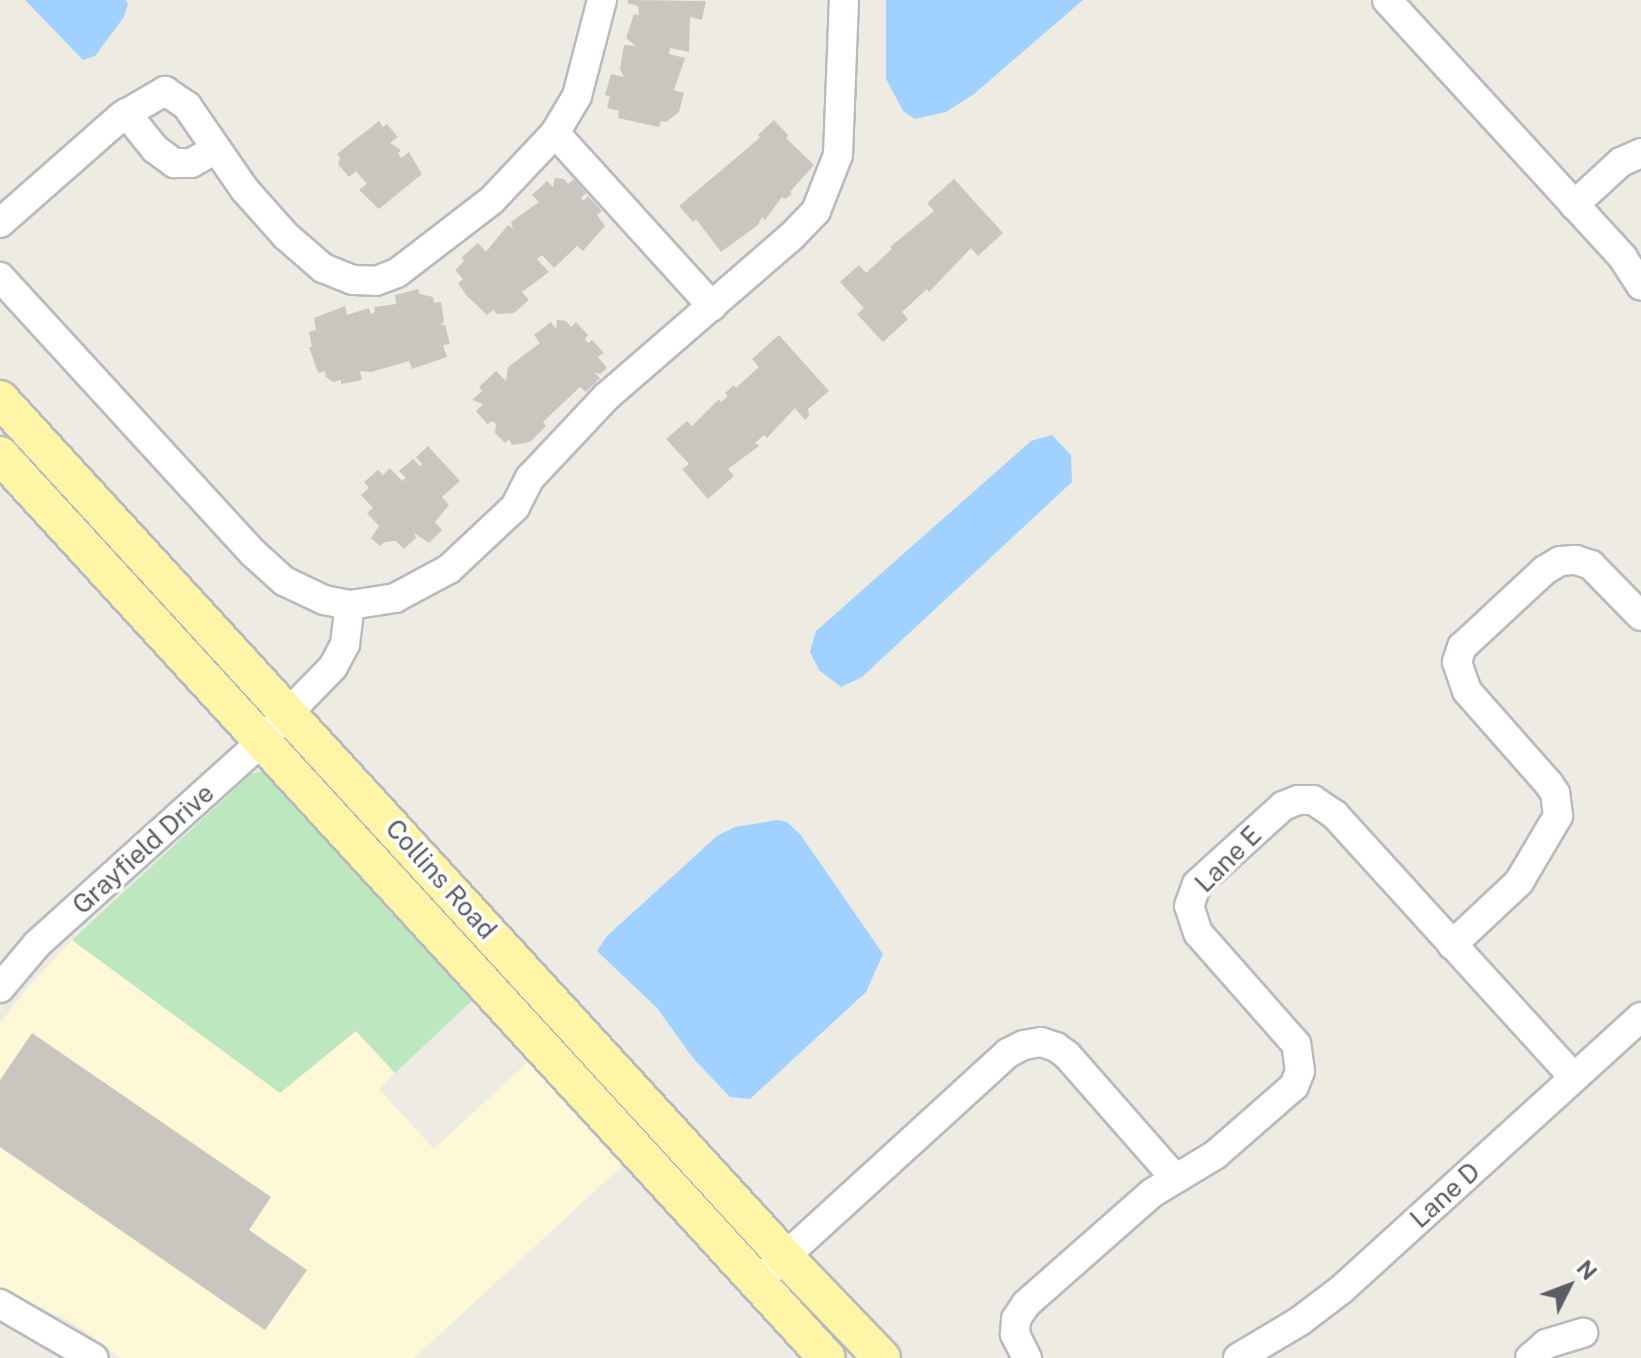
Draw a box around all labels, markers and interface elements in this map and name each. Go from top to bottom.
street label: Grayfield Drive [66,777,220,921]
street label: Collins Road [379,813,503,945]
street label: Lane E [1188,819,1268,899]
street label: Lane D [1404,1156,1486,1234]
north arrow [1529,1246,1609,1326]
text: N [1571,1255,1602,1285]

